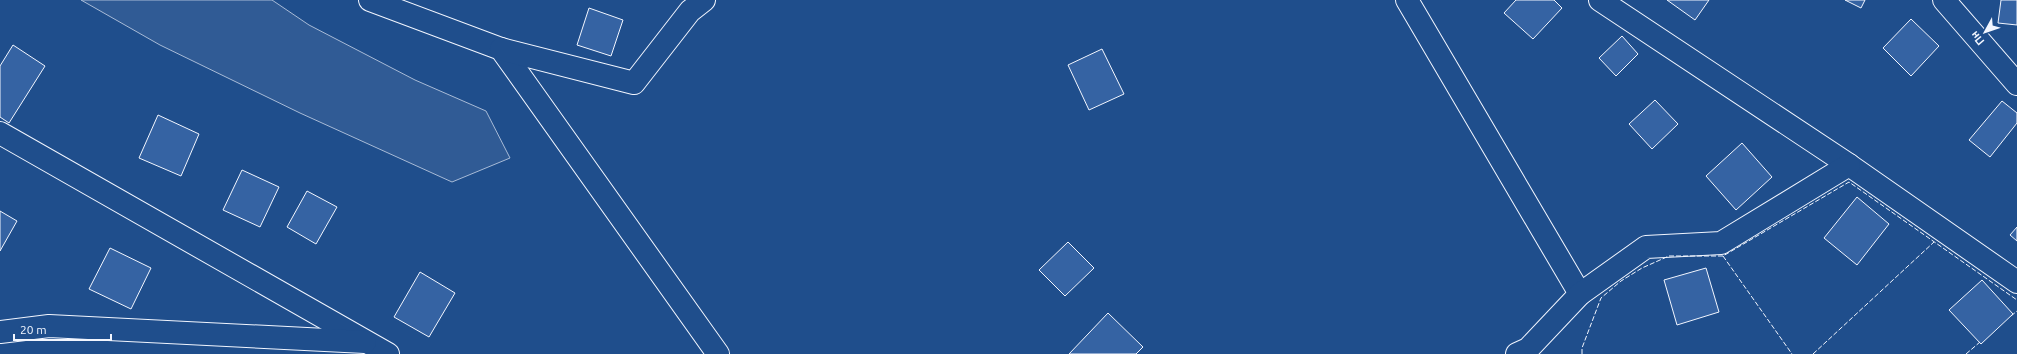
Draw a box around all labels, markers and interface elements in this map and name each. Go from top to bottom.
north arrow [1965,12,2005,52]
text: Пн [1968,29,1987,48]
scale bar [14,316,111,342]
text: 20 m [20,323,47,336]

